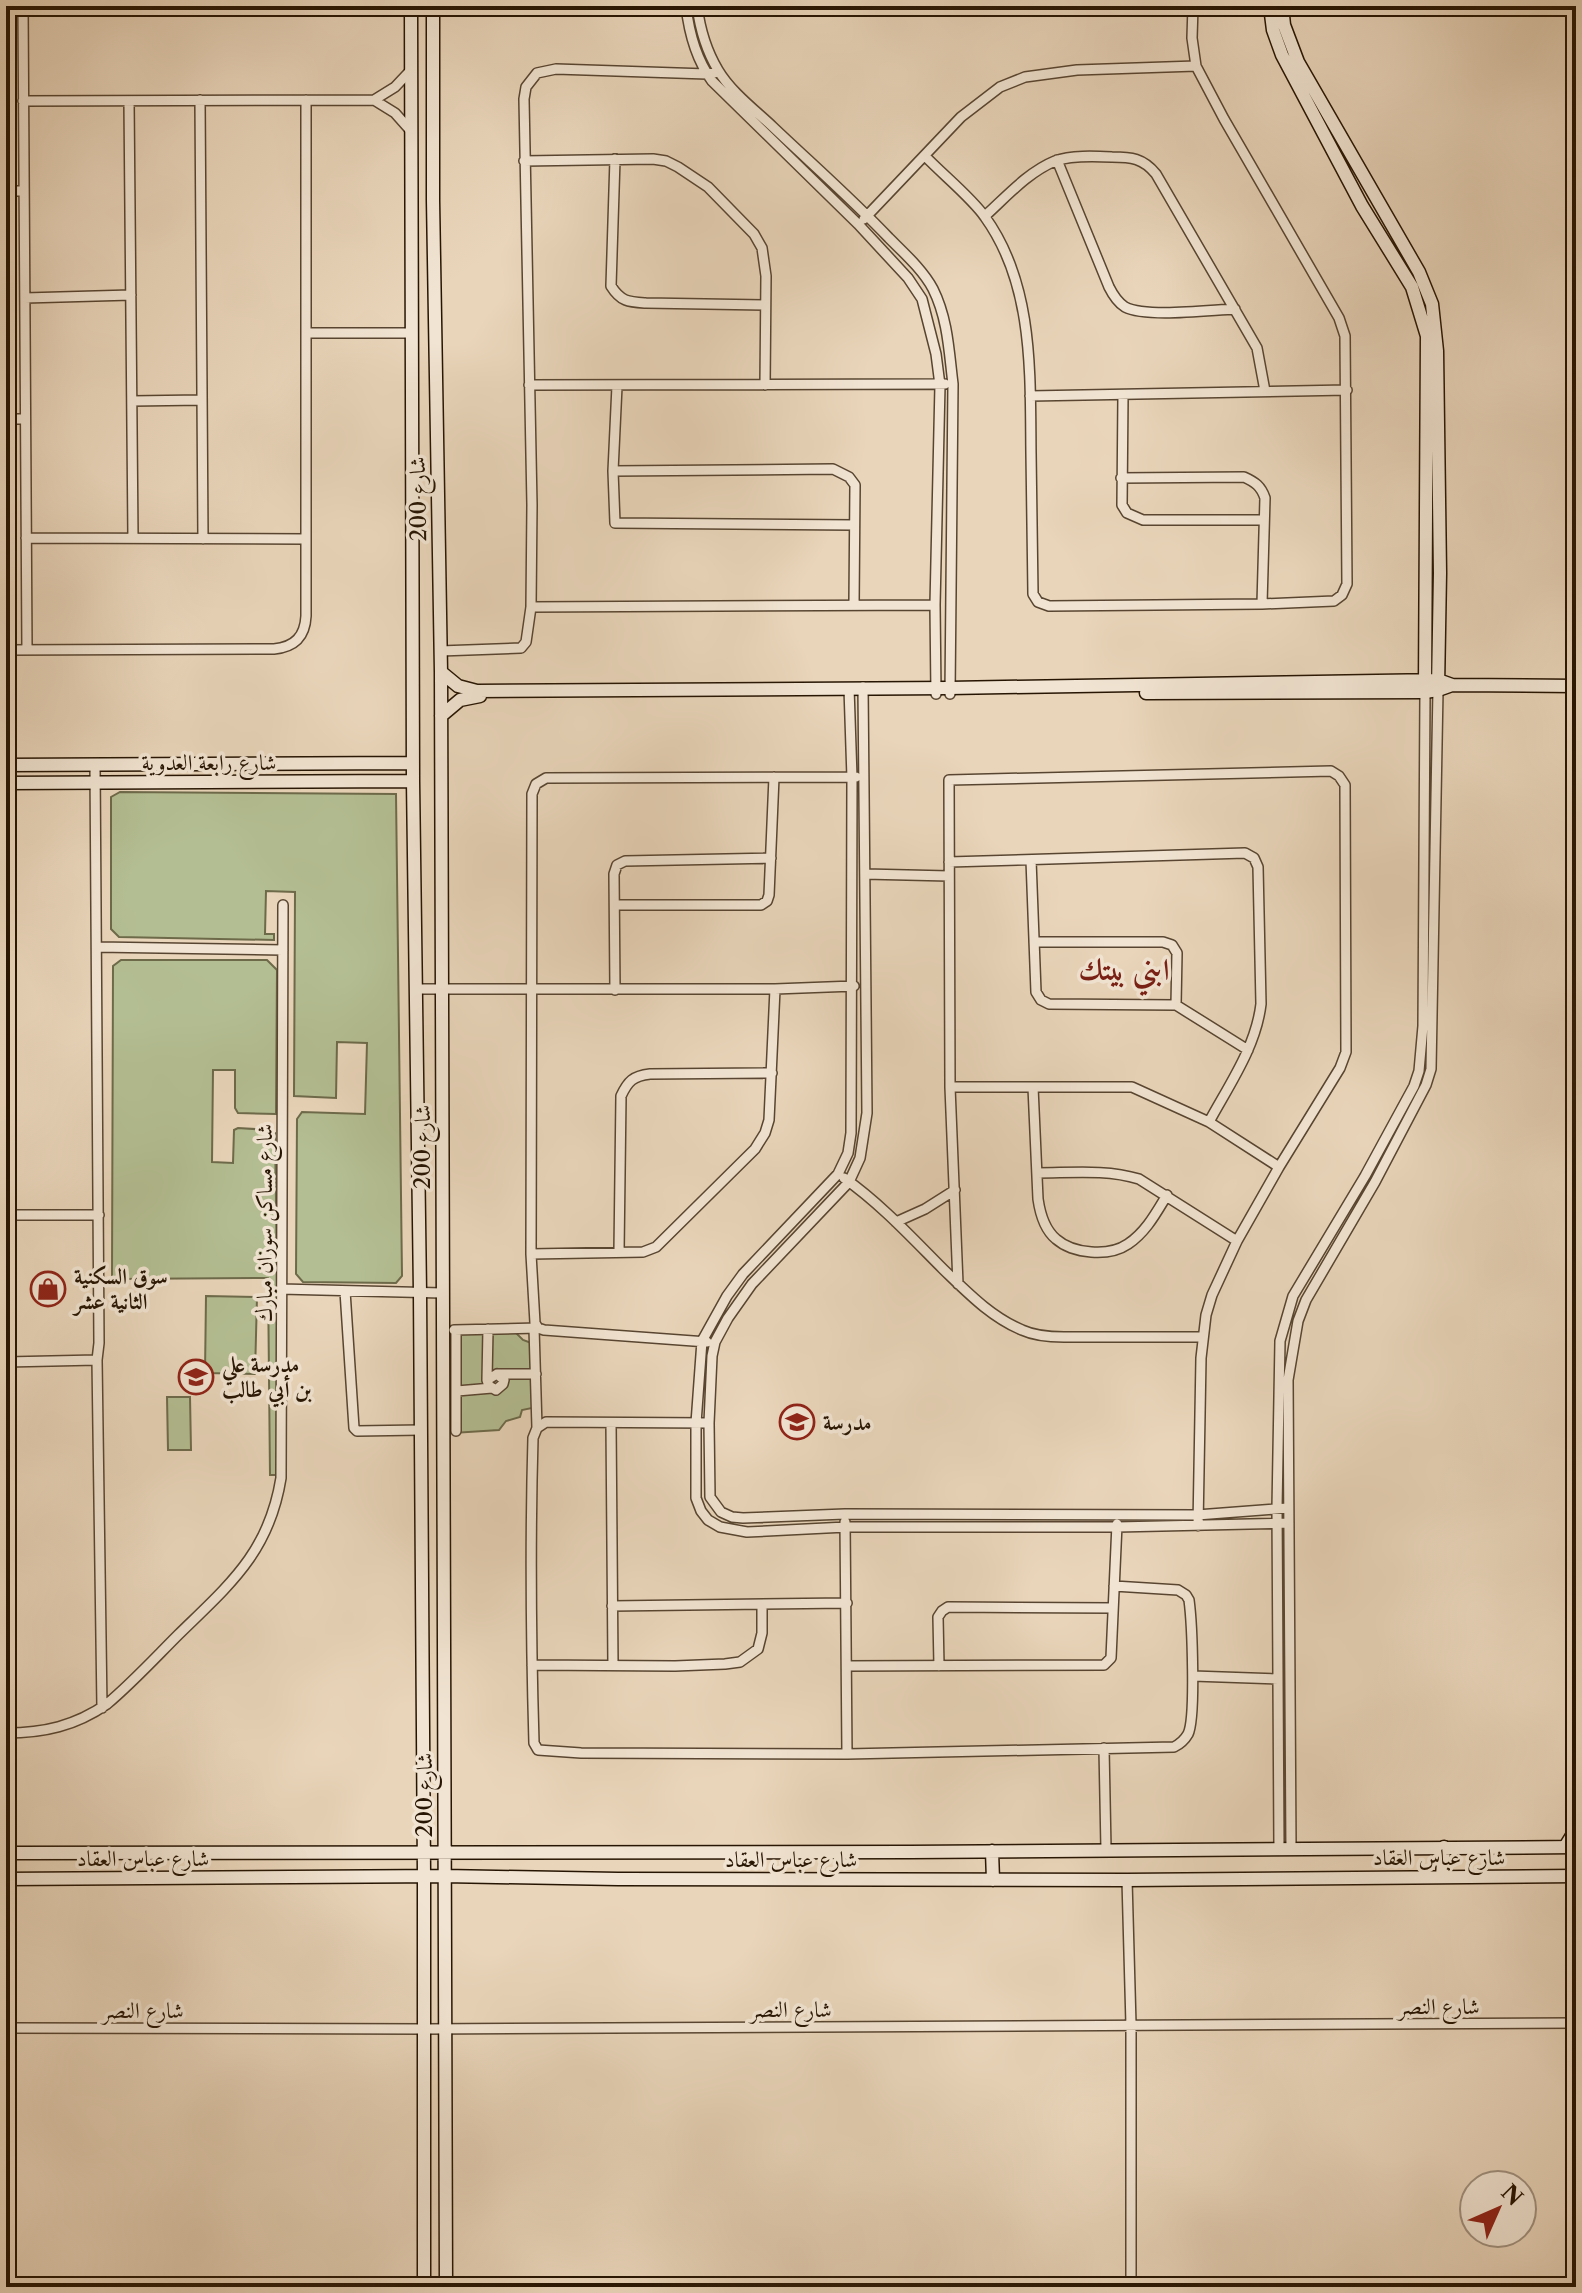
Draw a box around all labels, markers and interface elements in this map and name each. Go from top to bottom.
street label: شارع 200 [404,456,437,542]
street label: شارع رابعة العدوية [141,749,277,781]
district label: ابني بيتك [1079,951,1169,996]
street label: شارع 200 [409,1105,441,1189]
street label: شارع مساكن سوزان مبارك [251,1124,283,1322]
place label: سوق السكنية الثانية عشر [71,1263,168,1316]
shop icon: سوق السكنية الثانية عشر [29,1270,67,1308]
place label: مدرسة علي بن أبي طالب [221,1351,312,1408]
school or university icon: مدرسة علي بن أبي طالب [177,1358,215,1396]
school or university icon: مدرسة [778,1403,816,1441]
place label: مدرسة [823,1409,872,1436]
street label: شارع 200 [411,1753,443,1837]
street label: شارع عباس العقاد [1373,1844,1505,1876]
street label: شارع عباس العقاد [77,1845,209,1877]
street label: شارع عباس العقاد [725,1846,857,1878]
street label: شارع النصر [1396,1993,1480,2025]
street label: شارع النصر [748,1996,832,2028]
street label: شارع النصر [100,1997,184,2029]
north arrow [1458,2169,1538,2249]
text: N [1495,2179,1528,2212]

